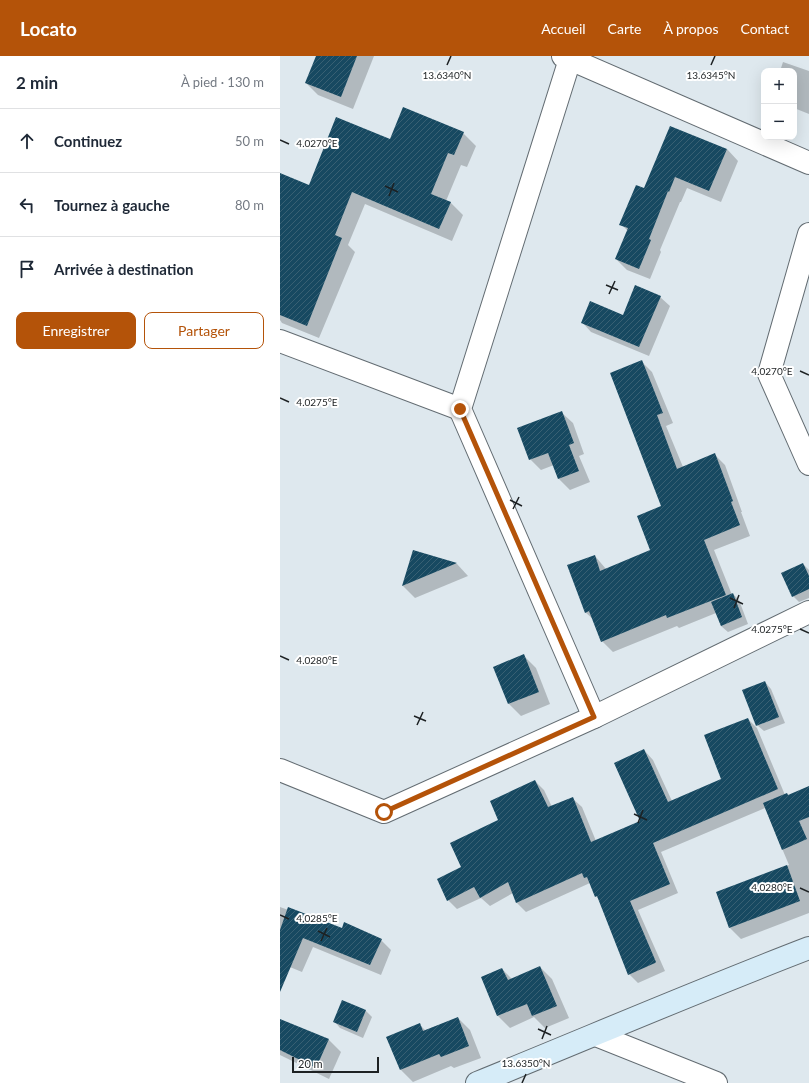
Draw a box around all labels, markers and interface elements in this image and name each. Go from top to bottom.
text: Locato [20,17,77,40]
text: Accueil [541,20,586,37]
text: Carte [608,20,641,37]
text: À propos [663,20,718,37]
text: Contact [740,20,789,37]
map controls [761,68,797,140]
button: + [761,68,797,104]
text: 13.6340°N [423,69,471,81]
text: 13.6345°N [687,69,735,81]
text: 2 min [16,72,58,93]
text: À pied · 130 m [181,74,264,90]
button: − [761,104,797,140]
icon: ahead [16,130,38,152]
text: Continuez [54,132,122,150]
text: 50 m [235,133,264,149]
text: 4.0270°E [296,137,338,149]
icon: left [16,194,38,216]
text: Tournez à gauche [54,196,170,214]
text: 80 m [235,197,264,213]
icon: arrive [16,258,38,280]
text: Arrivée à destination [54,260,193,278]
button: Enregistrer [16,312,136,349]
button: Partager [144,312,264,349]
text: 4.0270°E [751,365,793,377]
text: 4.0275°E [296,396,338,408]
route end [451,400,469,418]
text: 4.0275°E [751,623,793,635]
text: 4.0280°E [296,654,338,666]
route start [375,803,393,821]
text: 4.0280°E [751,881,793,893]
text: 4.0285°E [296,912,338,924]
scale bar [292,1055,379,1074]
text: 20 m [298,1057,323,1070]
text: 13.6350°N [502,1057,550,1069]

